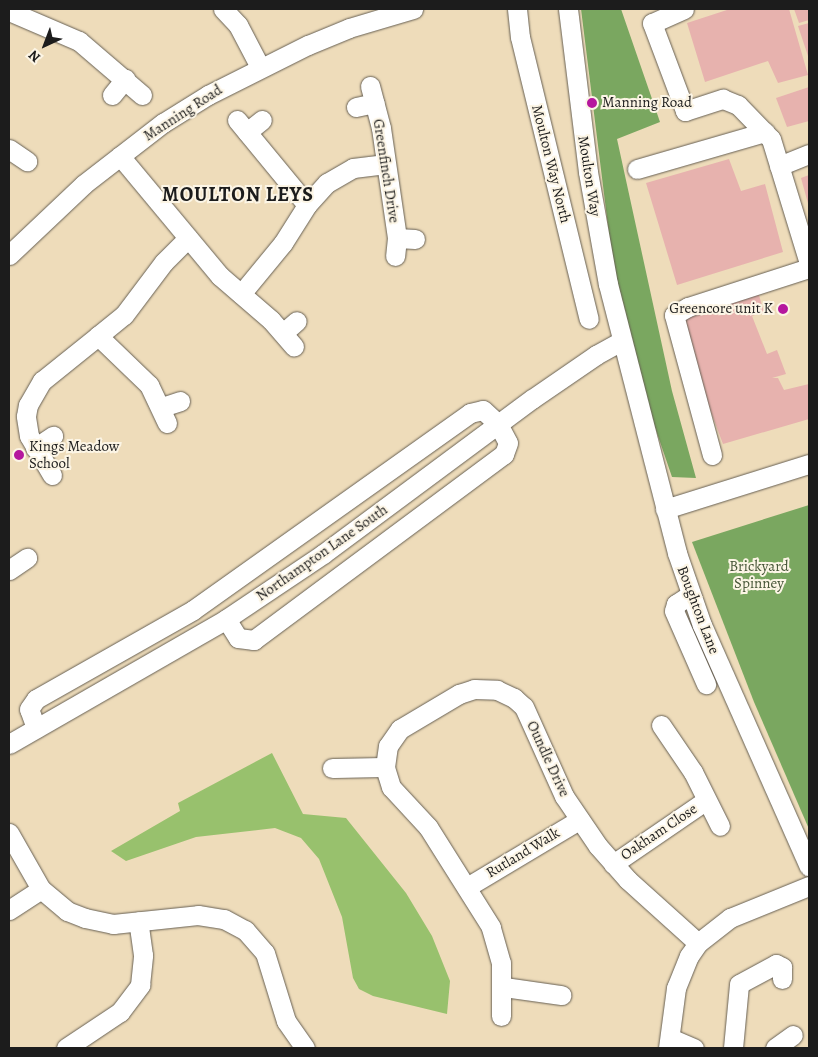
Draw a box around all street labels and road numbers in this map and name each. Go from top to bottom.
street label: Manning Road [140,81,226,145]
street label: Moulton Way North [528,103,574,225]
street label: Greenfinch Drive [369,118,403,224]
street label: Moulton Way [574,134,604,218]
street label: Northampton Lane South [253,501,391,605]
street label: Boughton Lane [673,563,723,657]
street label: Oundle Drive [523,718,573,800]
street label: Oakham Close [617,800,701,864]
street label: Rutland Walk [483,824,563,882]

